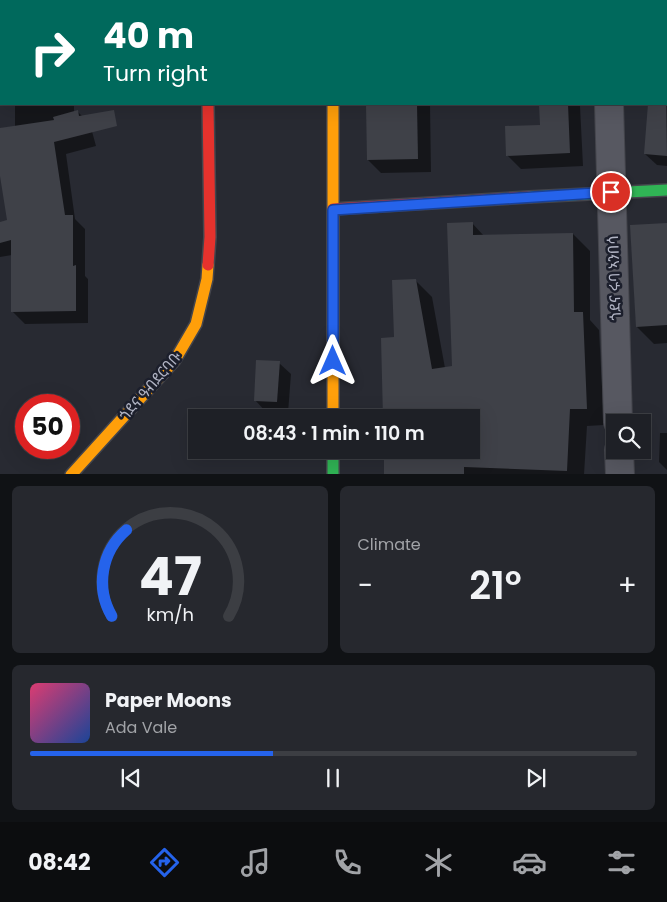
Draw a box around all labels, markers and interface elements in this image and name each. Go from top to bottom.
text: 40 m [103,11,194,60]
icon: right [20,20,85,85]
text: Turn right [103,58,208,89]
pin [590,171,632,213]
icon: arrive [597,178,625,206]
street label: ጎደና ሩባ ኣንበሳ [602,235,626,321]
position arrow [306,334,358,386]
street label: ጎደና ዓብደርባቡ [114,347,186,425]
speed limit sign: 50 [15,394,80,459]
map controls [606,414,651,459]
button: search [606,414,651,459]
text: 08:43 · 1 min · 110 m [243,420,425,447]
text: Climate [358,533,421,556]
text: 47 [138,540,201,613]
text: 21° [469,559,522,612]
text: − [358,566,373,605]
text: + [618,566,637,605]
text: km/h [146,602,194,627]
text: Paper Moons [105,687,232,714]
text: Ada Vale [105,716,177,739]
icon: previous [117,764,145,792]
icon: pause [319,764,347,792]
icon: next [522,764,550,792]
icon: directions [147,845,182,880]
icon: music [238,845,273,880]
icon: phone [330,845,365,880]
icon: climate [421,845,456,880]
icon: car [512,845,547,880]
icon: filters [604,845,639,880]
text: 08:42 [28,847,91,878]

